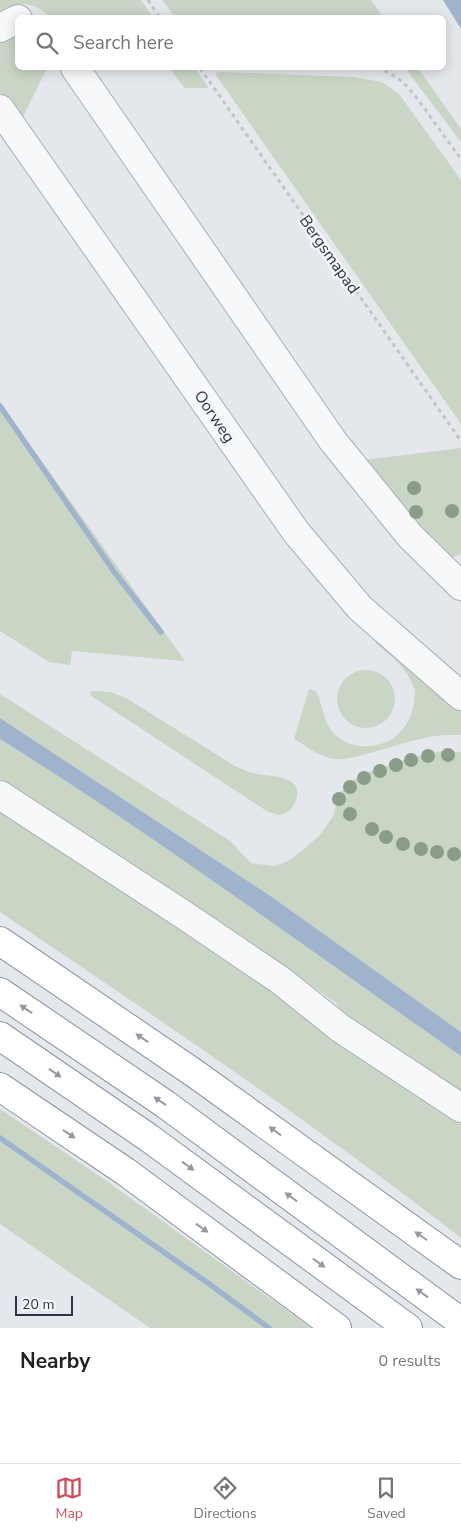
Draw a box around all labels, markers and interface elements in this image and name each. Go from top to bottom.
search box [15,15,446,70]
icon: search [33,29,61,57]
text: Search here [73,30,174,56]
street label: Bergsmapad [294,211,364,298]
street label: Oorweg [189,386,240,447]
one-way arrow [19,1004,33,1014]
one-way arrow [136,1033,149,1043]
one-way arrow [48,1068,61,1078]
one-way arrow [153,1096,167,1105]
one-way arrow [268,1126,282,1136]
one-way arrow [63,1129,76,1139]
one-way arrow [181,1161,195,1171]
one-way arrow [285,1191,298,1202]
one-way arrow [195,1223,209,1233]
one-way arrow [414,1231,428,1241]
one-way arrow [312,1257,325,1268]
one-way arrow [415,1288,429,1298]
scale bar [15,1293,72,1316]
text: 20 m [22,1295,54,1314]
text: Nearby [20,1347,90,1375]
text: 0 results [379,1350,441,1372]
tab: Map [55,1474,83,1523]
tab: Directions [194,1474,257,1523]
tab: Saved [367,1474,406,1523]

